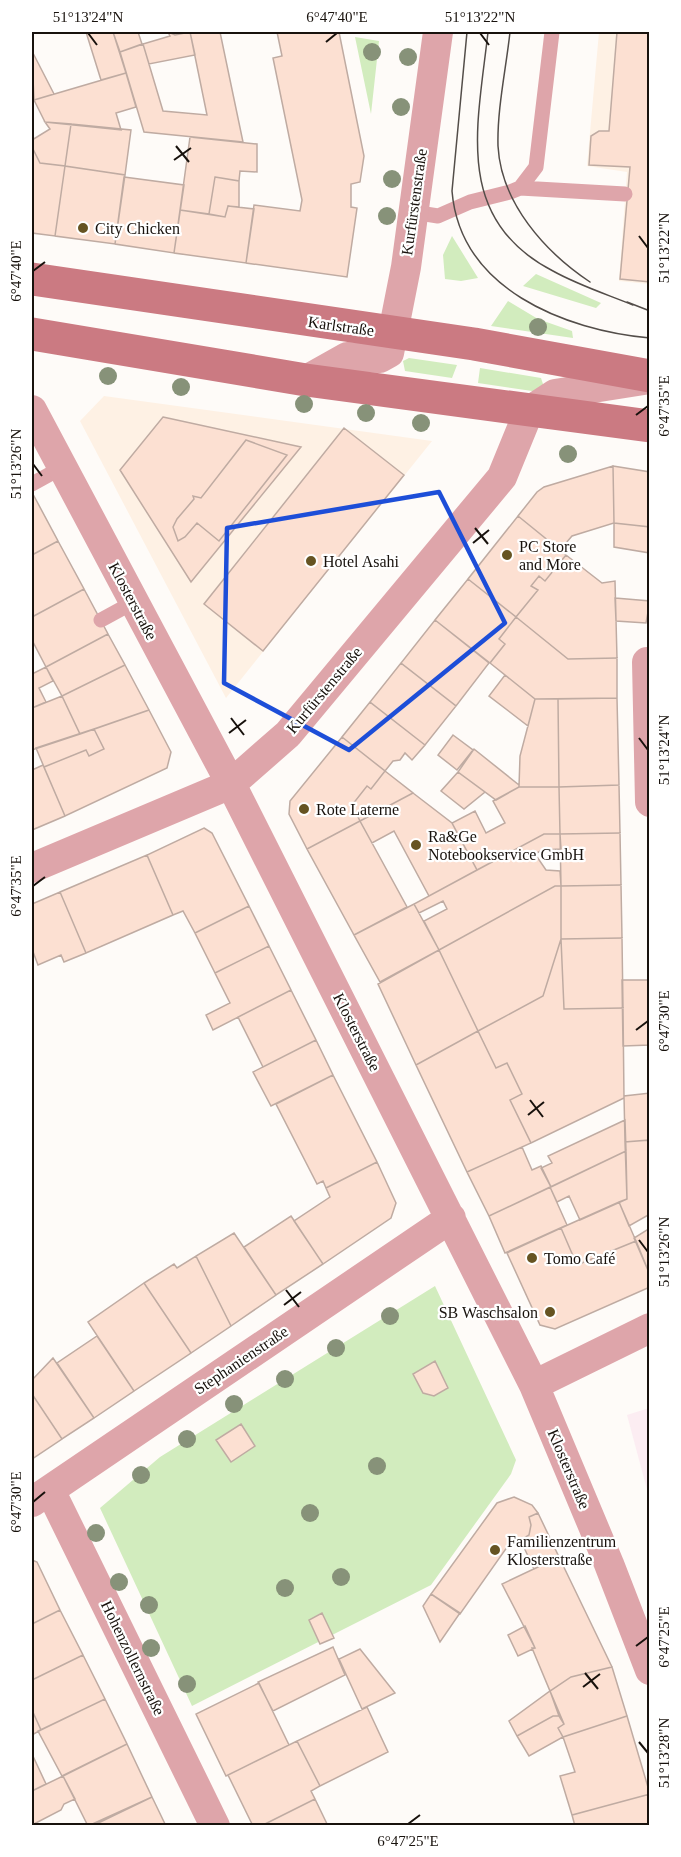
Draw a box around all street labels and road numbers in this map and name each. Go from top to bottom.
street label: Kurfürstenstraße [398,148,430,256]
street label: Karlstraße [307,313,375,339]
street label: Klosterstraße [105,559,161,643]
street label: Kurfürstenstraße [283,643,365,737]
street label: Klosterstraße [330,990,384,1074]
street label: Stephanienstraße [191,1322,292,1398]
street label: Klosterstraße [545,1426,593,1512]
street label: Hohenzollernstraße [98,1598,168,1718]

